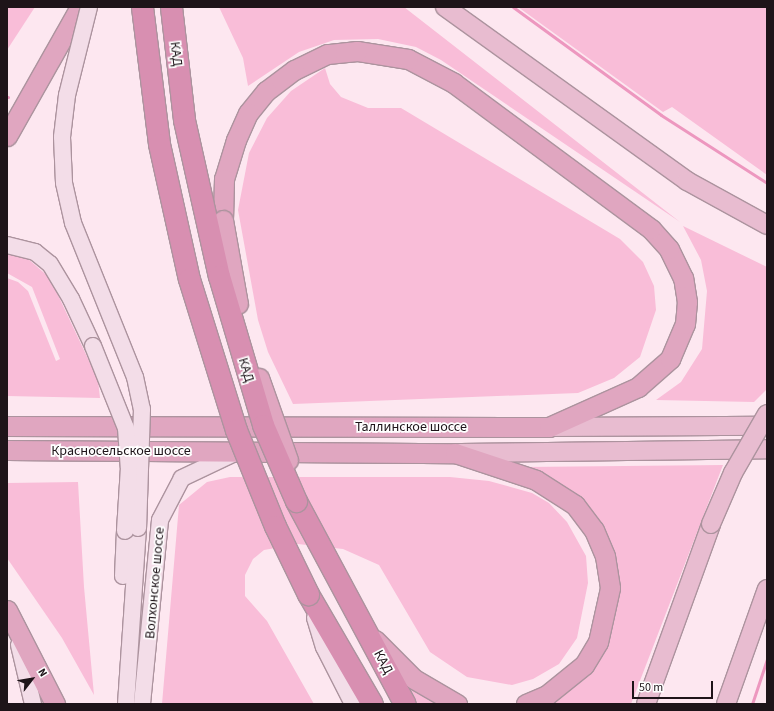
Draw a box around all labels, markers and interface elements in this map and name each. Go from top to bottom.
street label: КАД [166,41,186,67]
street label: КАД [234,356,258,384]
street label: Таллинское шоссе [355,419,467,435]
street label: Красносельское шоссе [51,443,191,459]
street label: Волхонское шоссе [142,526,168,640]
street label: КАД [370,647,396,677]
north arrow [12,659,52,699]
text: N [34,666,51,680]
scale bar [634,673,715,699]
text: 50 m [639,679,663,696]

